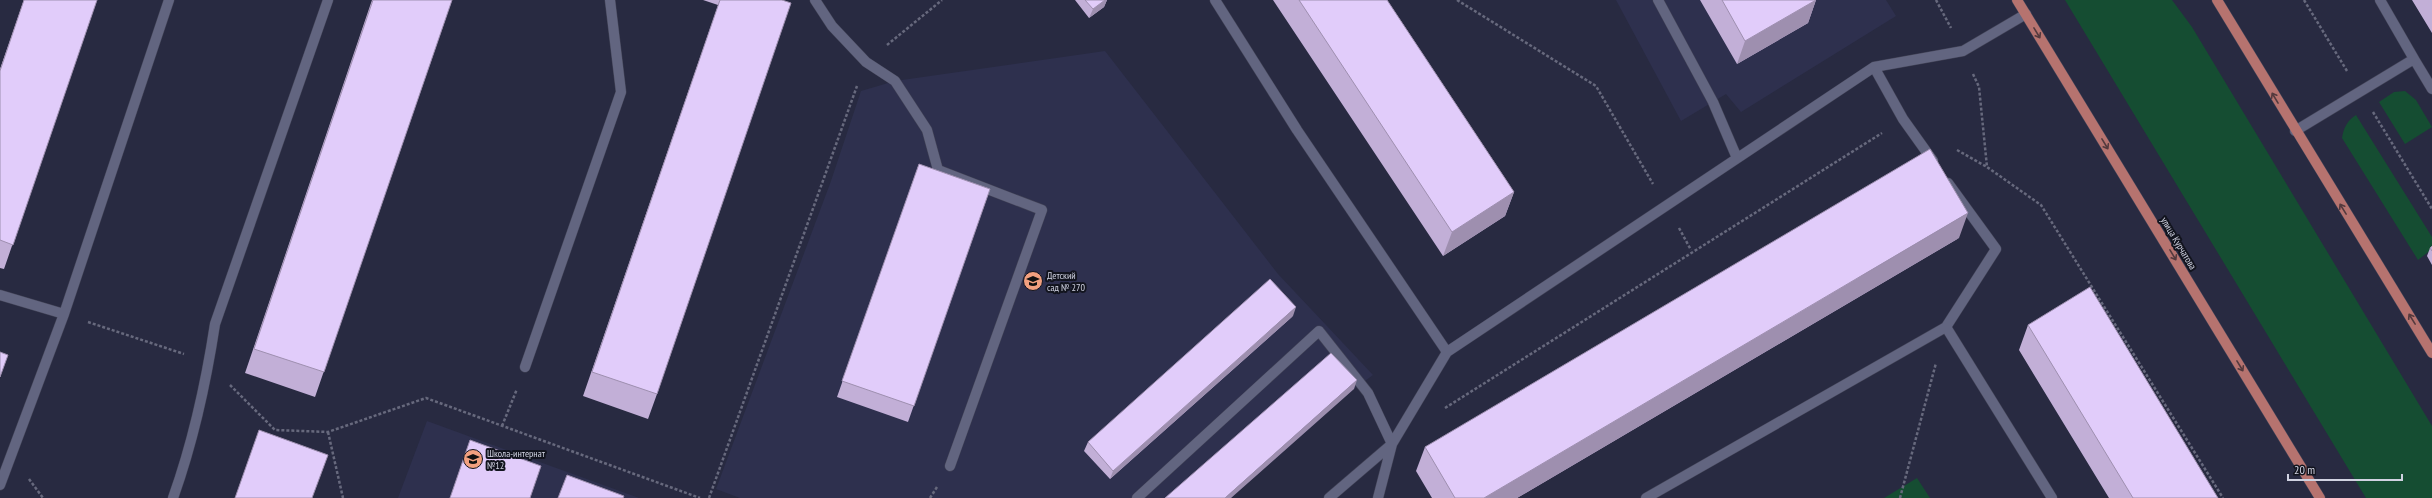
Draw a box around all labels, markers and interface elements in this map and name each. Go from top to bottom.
one-way arrow [2034,27,2042,39]
one-way arrow [2271,92,2279,104]
one-way arrow [2101,138,2109,149]
one-way arrow [2339,203,2347,215]
street label: улица Курчатова [2158,215,2199,272]
one-way arrow [2169,249,2177,261]
place label: Детский сад № 270 [1047,269,1085,294]
school or university icon: Детский сад № 270 [1022,270,1044,292]
one-way arrow [2407,314,2416,325]
one-way arrow [2237,360,2245,372]
place label: Школа-интернат №12 [487,447,546,472]
school or university icon: Школа-интернат №12 [462,448,484,470]
scale bar [2288,456,2402,482]
text: 20 m [2294,462,2315,477]

